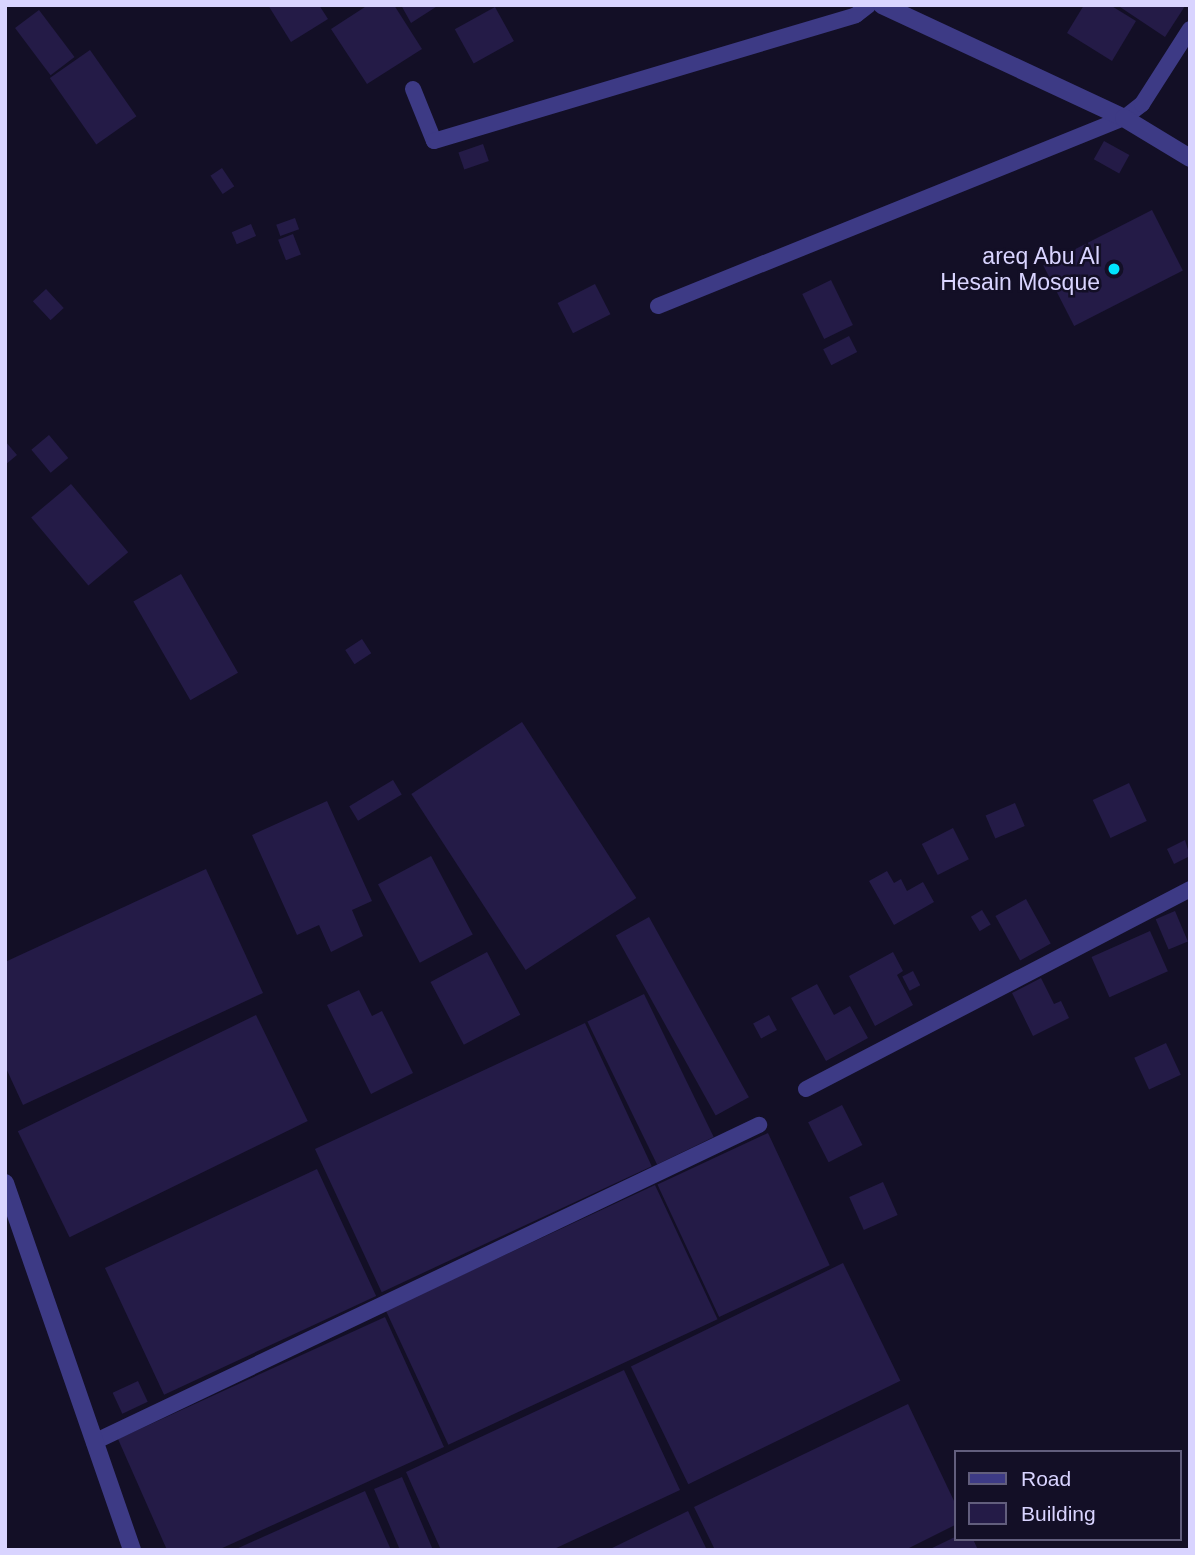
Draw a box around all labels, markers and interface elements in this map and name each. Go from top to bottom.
place label: areq Abu Al Hesain Mosque [940,242,1100,296]
marker: areq Abu Al Hesain Mosque [1106,261,1122,277]
legend [954,1450,1181,1541]
text: Road [1021,1467,1071,1490]
text: Building [1021,1502,1096,1525]

